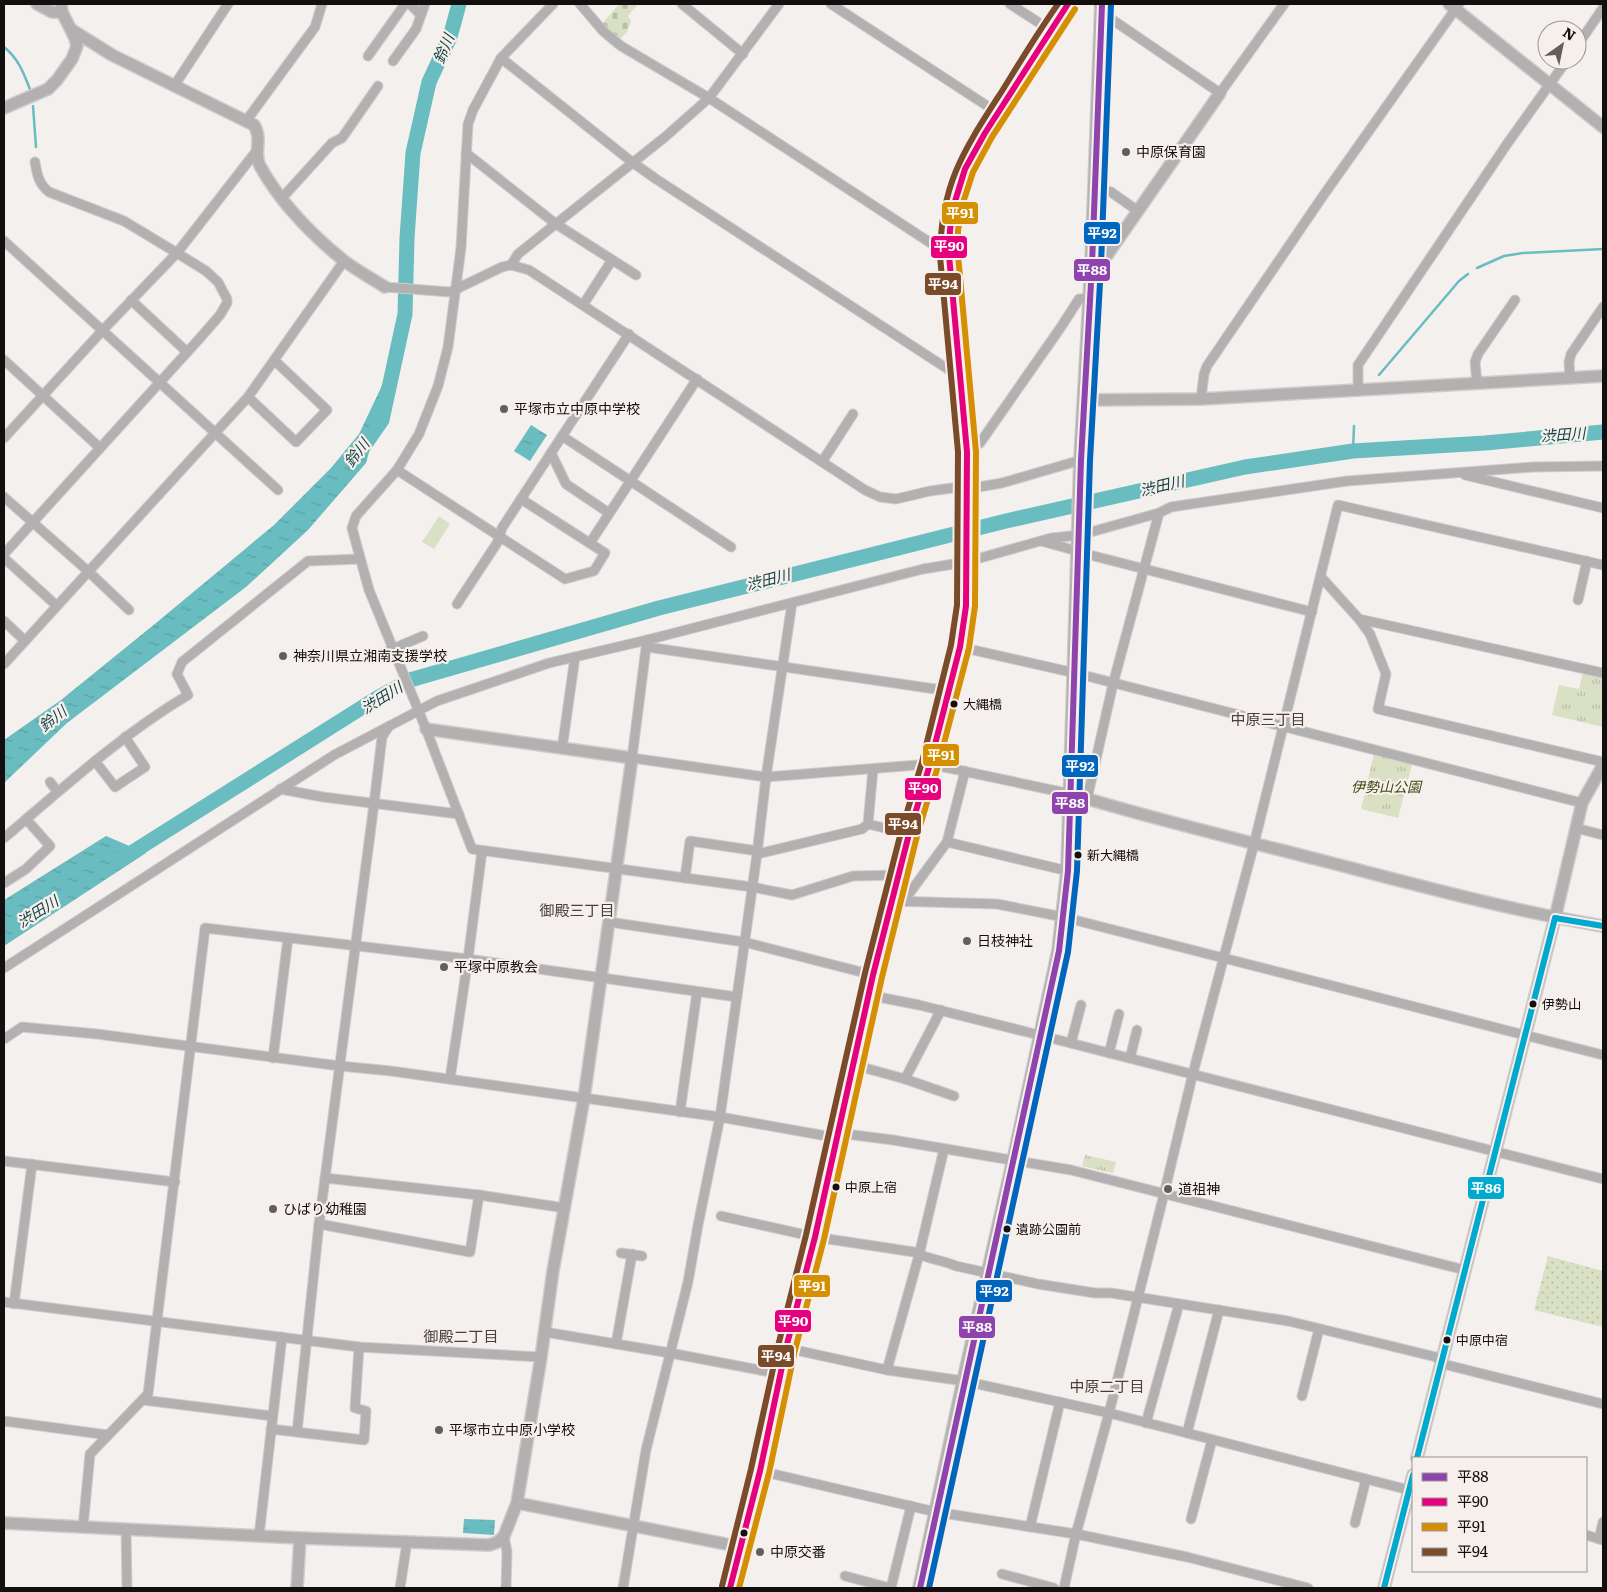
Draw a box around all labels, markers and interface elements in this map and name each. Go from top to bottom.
north arrow [1537,20,1587,70]
text: N [1559,22,1580,45]
water label: 鈴川 [426,28,460,67]
place label: 中原保育園 [1136,141,1206,161]
marker: 中原保育園 [1120,146,1132,158]
line badge: 平91 [941,201,979,225]
text: 平91 [946,202,974,222]
line badge: 平92 [1083,221,1121,245]
text: 平92 [1087,222,1117,242]
line badge: 平90 [930,235,968,259]
text: 平90 [934,235,965,255]
line badge: 平88 [1073,258,1111,282]
text: 平88 [1077,259,1107,279]
line badge: 平94 [924,272,962,296]
text: 平94 [928,273,959,293]
place label: 平塚市立中原中学校 [514,398,640,418]
marker: 平塚市立中原中学校 [498,403,510,415]
water label: 渋田川 [1540,420,1588,447]
water label: 鈴川 [338,432,375,471]
water label: 渋田川 [1137,468,1188,501]
water label: 渋田川 [743,561,794,595]
place label: 神奈川県立湘南支援学校 [293,645,447,665]
marker: 神奈川県立湘南支援学校 [277,650,289,662]
water label: 渋田川 [356,674,408,718]
place label: 大縄橋 [963,694,1002,713]
water label: 鈴川 [33,698,73,736]
marker: 大縄橋 [949,699,959,709]
district label: 中原三丁目 [1230,707,1306,730]
line badge: 平91 [922,743,960,767]
text: 平91 [927,744,955,764]
line badge: 平92 [1061,754,1099,778]
text: 平92 [1065,755,1095,775]
park label: 伊勢山公園 [1351,776,1423,796]
line badge: 平90 [904,777,942,801]
text: 平90 [908,777,939,797]
line badge: 平88 [1051,791,1089,815]
text: 平88 [1055,792,1085,812]
line badge: 平94 [884,812,922,836]
text: 平94 [888,813,919,833]
place label: 新大縄橋 [1087,845,1139,864]
marker: 新大縄橋 [1073,850,1083,860]
water label: 渋田川 [12,888,64,932]
district label: 御殿三丁目 [539,898,615,921]
place label: 日枝神社 [977,930,1033,950]
marker: 日枝神社 [961,935,973,947]
place label: 平塚中原教会 [454,956,538,976]
marker: 平塚中原教会 [438,961,450,973]
place label: 伊勢山 [1542,994,1581,1013]
marker: 伊勢山 [1528,999,1538,1009]
line badge: 平86 [1467,1176,1505,1200]
place label: 中原上宿 [845,1177,897,1196]
text: 平86 [1471,1177,1501,1197]
place label: 道祖神 [1178,1178,1220,1198]
marker: 中原上宿 [831,1182,841,1192]
marker: 道祖神 [1162,1183,1174,1195]
place label: ひばり幼稚園 [283,1198,367,1218]
marker: ひばり幼稚園 [267,1203,279,1215]
place label: 遺跡公園前 [1016,1219,1081,1238]
marker: 遺跡公園前 [1002,1224,1012,1234]
line badge: 平91 [793,1274,831,1298]
text: 平91 [798,1275,826,1295]
line badge: 平92 [975,1279,1013,1303]
text: 平92 [979,1280,1009,1300]
line badge: 平90 [774,1309,812,1333]
text: 平90 [778,1310,809,1330]
line badge: 平88 [958,1315,996,1339]
text: 平88 [962,1316,992,1336]
district label: 御殿二丁目 [423,1324,499,1347]
place label: 中原中宿 [1456,1330,1508,1349]
marker: 中原中宿 [1442,1335,1452,1345]
line badge: 平94 [757,1344,795,1368]
text: 平94 [761,1345,792,1365]
district label: 中原二丁目 [1069,1374,1145,1397]
place label: 平塚市立中原小学校 [449,1419,575,1439]
marker: 平塚市立中原小学校 [433,1424,445,1436]
legend [1412,1457,1587,1572]
text: 平88 [1457,1464,1489,1487]
text: 平90 [1457,1489,1489,1512]
text: 平91 [1457,1514,1486,1537]
unlabelled marker [739,1528,749,1538]
text: 平94 [1457,1539,1488,1562]
place label: 中原交番 [770,1541,826,1561]
marker: 中原交番 [754,1546,766,1558]

